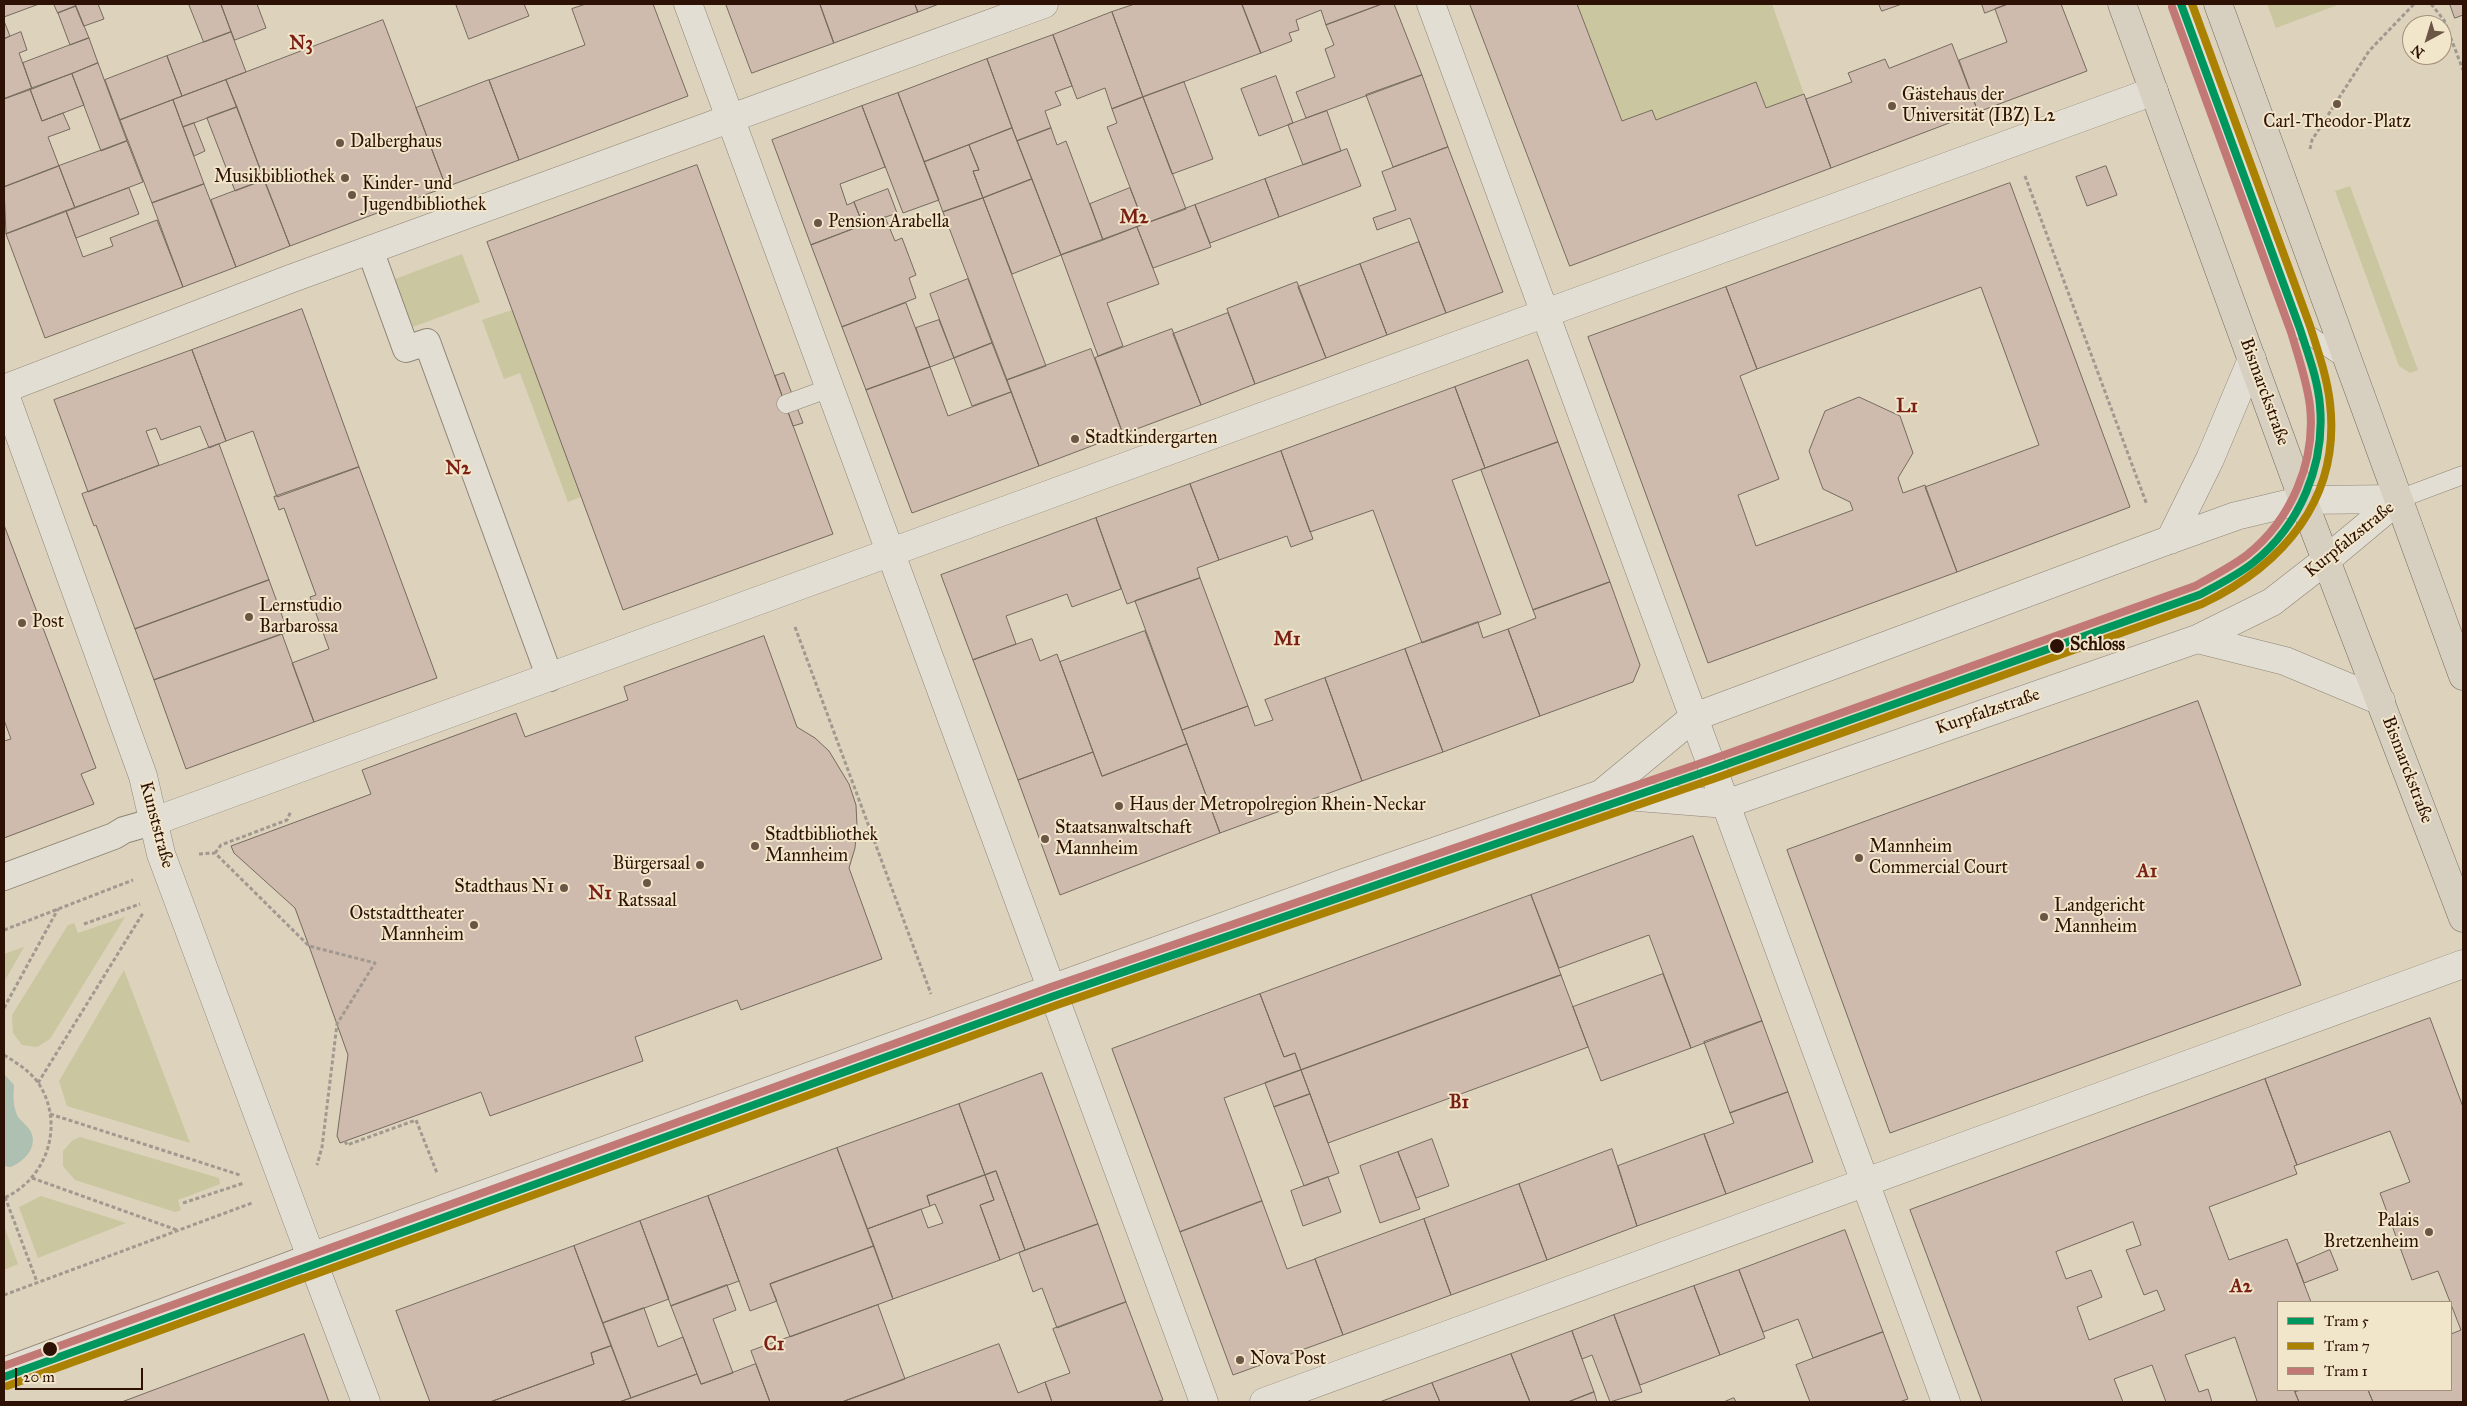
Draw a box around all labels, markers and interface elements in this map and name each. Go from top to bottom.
north arrow [2402,15,2452,65]
district label: N3 [289,33,313,55]
text: N [2408,41,2428,62]
place label: Gästehaus der Universität (IBZ) L2 [1902,85,2056,128]
marker: Carl-Theodor-Platz [2331,98,2343,110]
marker: Gästehaus der Universität (IBZ) L2 [1886,100,1898,112]
place label: Carl-Theodor-Platz [2263,112,2411,134]
place label: Dalberghaus [350,132,442,154]
marker: Dalberghaus [334,137,346,149]
place label: Musikbibliothek [214,167,335,189]
marker: Musikbibliothek [339,172,351,184]
place label: Kinder- und Jugendbibliothek [362,174,486,216]
marker: Kinder- und Jugendbibliothek [346,189,358,201]
district label: M2 [1120,207,1148,229]
place label: Pension Arabella [828,212,949,234]
marker: Pension Arabella [812,217,824,229]
street label: Bismarckstraße [2235,335,2293,449]
district label: L1 [1896,396,1918,418]
place label: Stadtkindergarten [1085,428,1217,450]
marker: Stadtkindergarten [1069,433,1081,445]
district label: N2 [445,458,471,480]
street label: Kurpfalzstraße [2301,497,2399,583]
place label: Lernstudio Barbarossa [259,596,342,638]
marker: Lernstudio Barbarossa [243,611,255,623]
place label: Post [32,612,64,634]
marker: Post [16,617,28,629]
district label: M1 [1273,629,1301,651]
place label: Schloss [2070,635,2125,657]
marker: Schloss [2048,637,2066,655]
street label: Kurpfalzstraße [1933,684,2043,740]
street label: Bismarckstraße [2377,713,2437,827]
street label: Kunststraße [134,779,178,871]
place label: Haus der Metropolregion Rhein-Neckar [1129,795,1426,817]
marker: Haus der Metropolregion Rhein-Neckar [1113,800,1125,812]
place label: Staatsanwaltschaft Mannheim [1055,818,1192,861]
place label: Stadtbibliothek Mannheim [765,825,878,868]
marker: Staatsanwaltschaft Mannheim [1039,833,1051,845]
place label: Mannheim Commercial Court [1869,837,2008,880]
marker: Stadtbibliothek Mannheim [749,840,761,852]
marker: Mannheim Commercial Court [1853,852,1865,864]
place label: Bürgersaal [612,854,690,876]
marker: Bürgersaal [694,859,706,871]
district label: A1 [2137,861,2157,883]
place label: Stadthaus N1 [454,877,554,899]
marker: Ratssaal [641,877,653,889]
marker: Stadthaus N1 [558,882,570,894]
district label: N1 [588,883,612,905]
place label: Ratssaal [617,891,677,913]
place label: Landgericht Mannheim [2054,896,2145,939]
place label: Oststadttheater Mannheim [349,904,464,946]
marker: Landgericht Mannheim [2038,911,2050,923]
marker: Oststadttheater Mannheim [468,919,480,931]
district label: B1 [1449,1092,1469,1114]
place label: Palais Bretzenheim [2324,1211,2419,1254]
marker: Palais Bretzenheim [2423,1226,2435,1238]
district label: A2 [2230,1276,2252,1298]
legend [2277,1301,2452,1391]
text: Tram 5 [2324,1312,2369,1330]
district label: C1 [764,1334,784,1356]
text: Tram 7 [2324,1337,2370,1355]
unlabelled marker [41,1340,59,1358]
place label: Nova Post [1250,1349,1326,1371]
marker: Nova Post [1234,1354,1246,1366]
scale bar [18,1358,145,1390]
text: Tram 1 [2324,1362,2368,1380]
text: 20 m [23,1368,55,1386]

